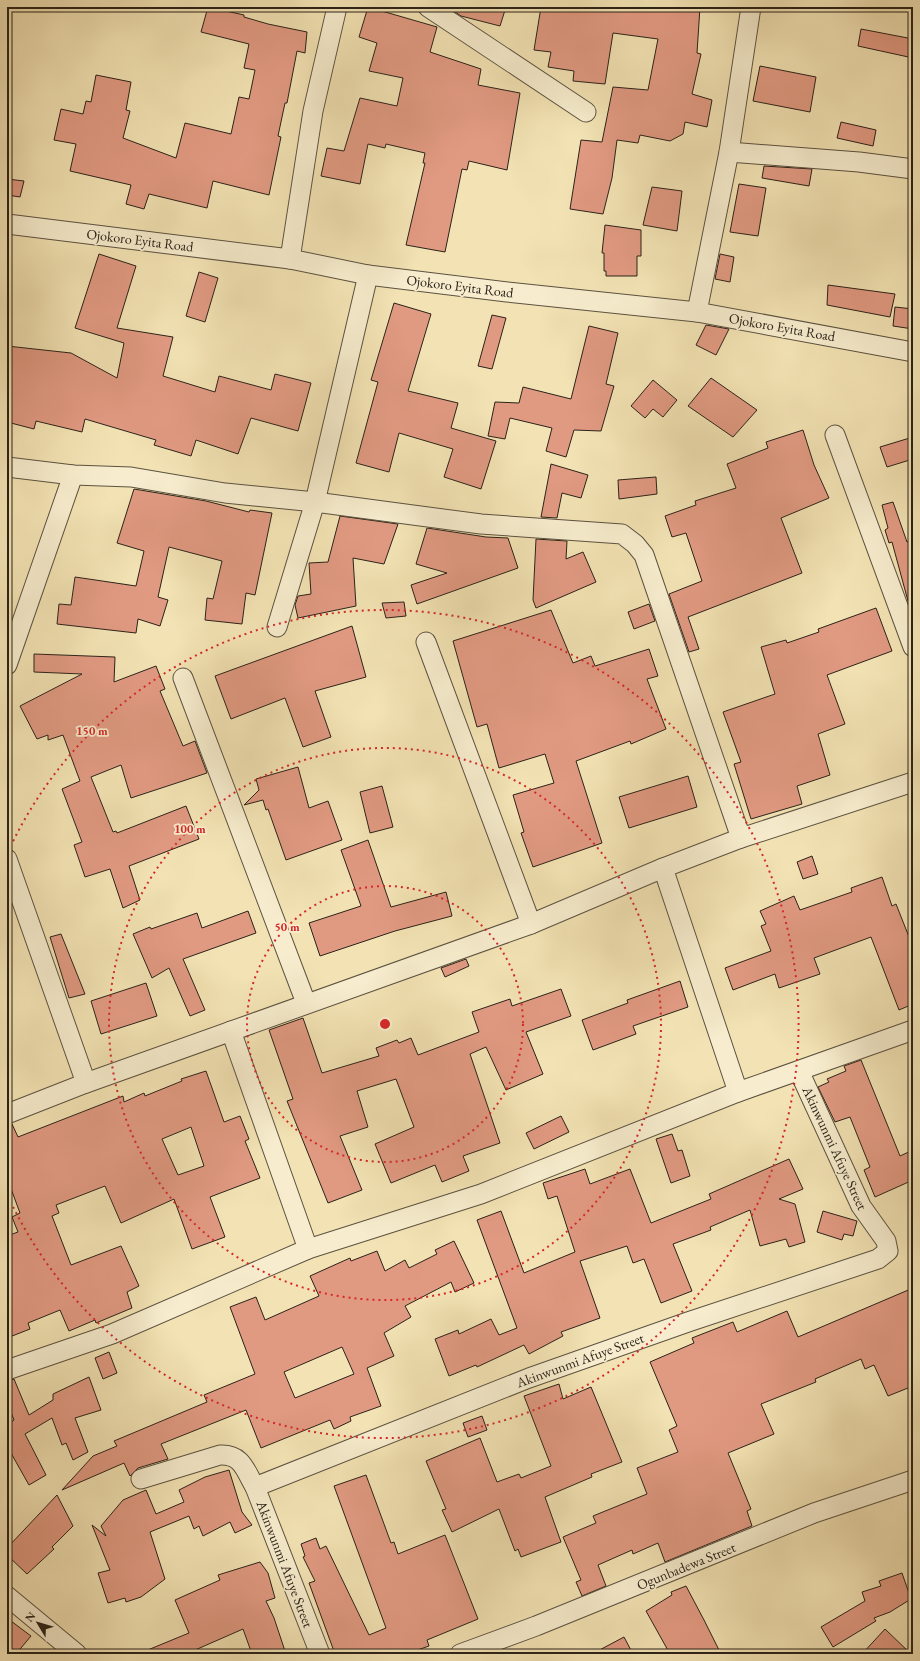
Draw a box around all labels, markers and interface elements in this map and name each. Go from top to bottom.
street label: Ojokoro Eyita Road [86,225,195,256]
street label: Ojokoro Eyita Road [406,271,515,302]
street label: Ojokoro Eyita Road [727,309,837,345]
text: 150 m [76,723,108,739]
text: 100 m [174,821,206,837]
text: 50 m [274,919,300,935]
centre of rings [378,1017,392,1031]
street label: Akinwunmi Afuye Street [798,1082,872,1213]
street label: Akinwunmi Afuye Street [513,1328,647,1392]
street label: Akinwunmi Afuye Street [252,1497,318,1631]
street label: Ogunbadewa Street [634,1538,739,1594]
north arrow [18,1603,58,1643]
text: N [22,1609,38,1625]

